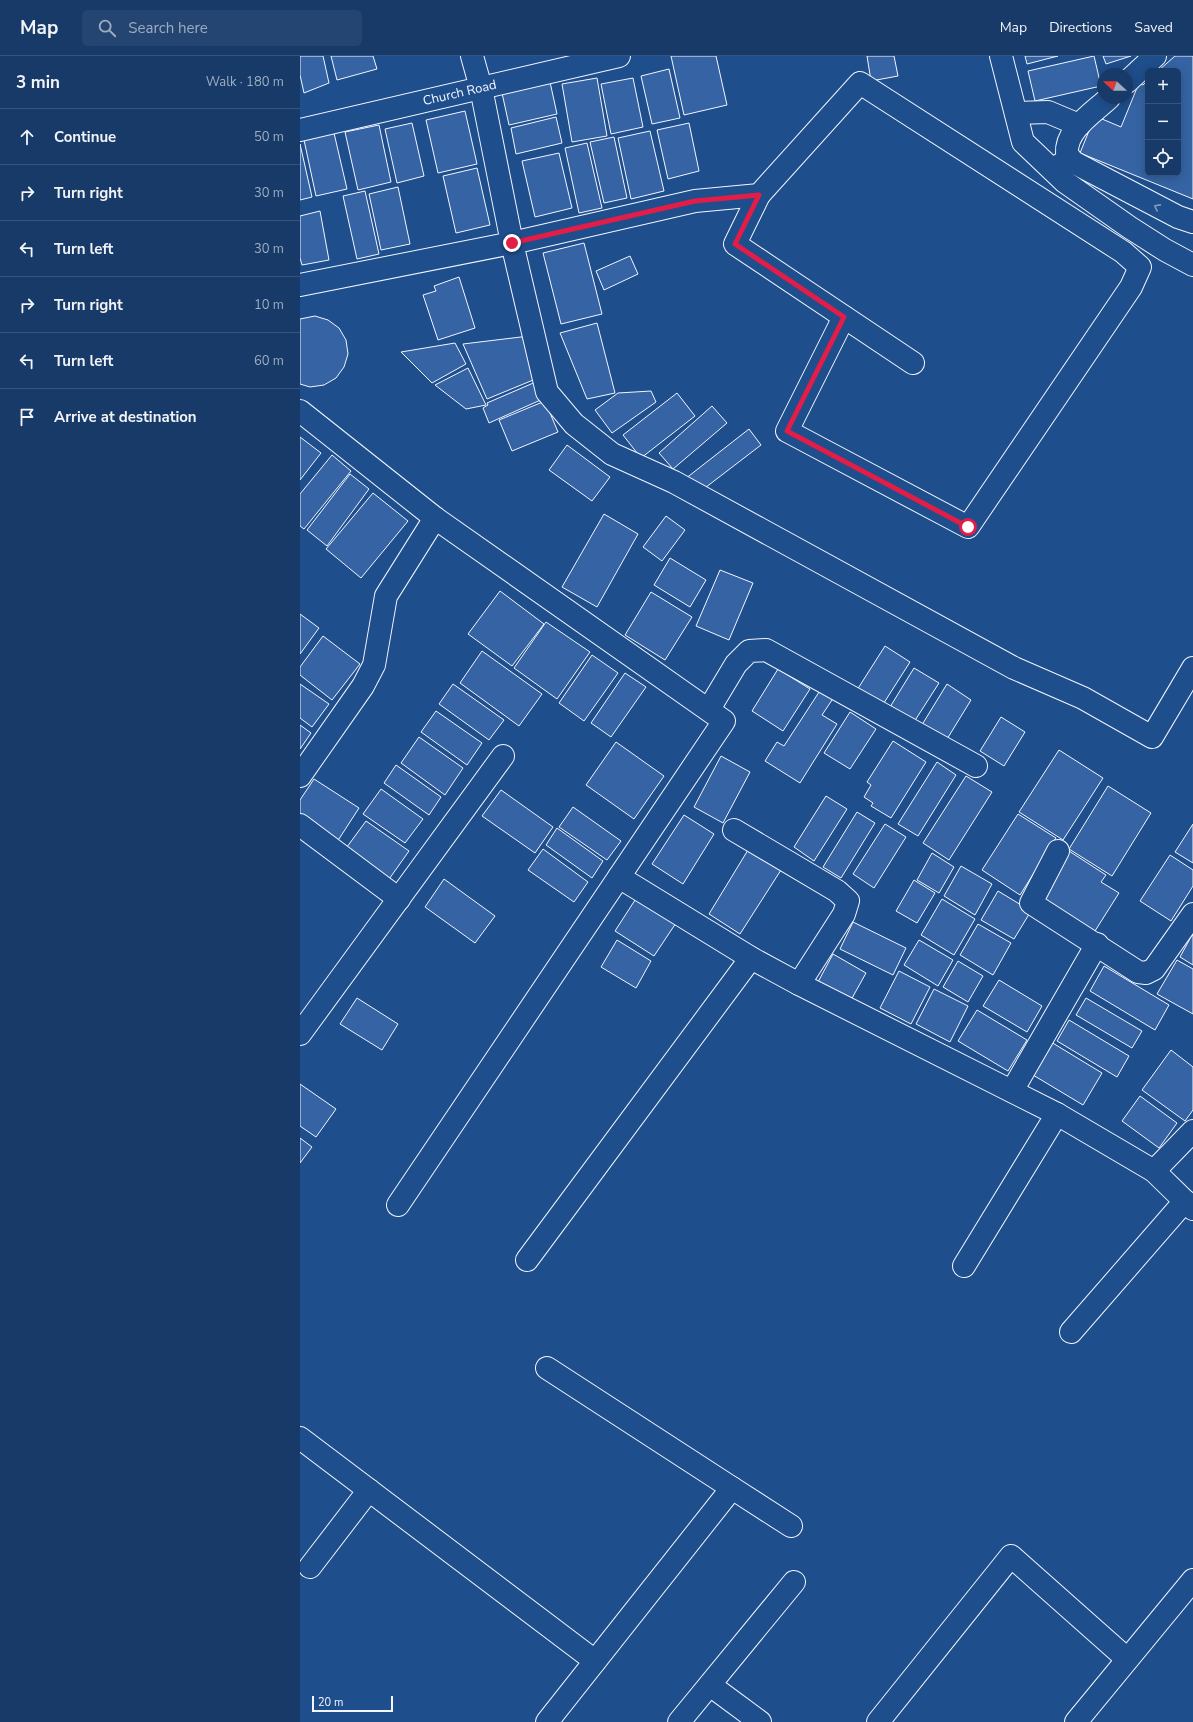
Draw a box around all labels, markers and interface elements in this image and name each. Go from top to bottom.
search box [82,10,362,46]
text: Map [20,15,58,41]
icon: search [96,17,118,39]
text: Search here [128,18,208,38]
text: Map [1000,18,1027,37]
text: Directions [1049,18,1112,37]
text: Saved [1134,18,1173,37]
north arrow [1097,68,1133,104]
map controls [1145,68,1181,176]
button: + [1145,68,1181,104]
text: 3 min [16,71,60,94]
text: Walk · 180 m [206,73,284,91]
street label: Church Road [421,76,498,110]
button: − [1145,104,1181,140]
icon: ahead [16,126,38,148]
text: Continue [54,127,116,147]
text: 50 m [254,128,284,146]
button: locate [1145,140,1181,176]
icon: right [16,182,38,204]
text: Turn right [54,183,123,203]
text: 30 m [254,184,284,202]
one-way arrow [1154,204,1161,211]
route end [503,234,521,252]
icon: left [16,238,38,260]
text: Turn left [54,239,113,259]
text: 30 m [254,240,284,258]
icon: right [16,294,38,316]
text: Turn right [54,295,123,315]
text: 10 m [254,296,284,314]
icon: left [16,350,38,372]
text: Turn left [54,351,113,371]
text: 60 m [254,352,284,370]
icon: arrive [16,406,38,428]
text: Arrive at destination [54,407,197,427]
route start [959,518,977,536]
scale bar [312,1694,393,1713]
text: 20 m [318,1695,343,1710]

